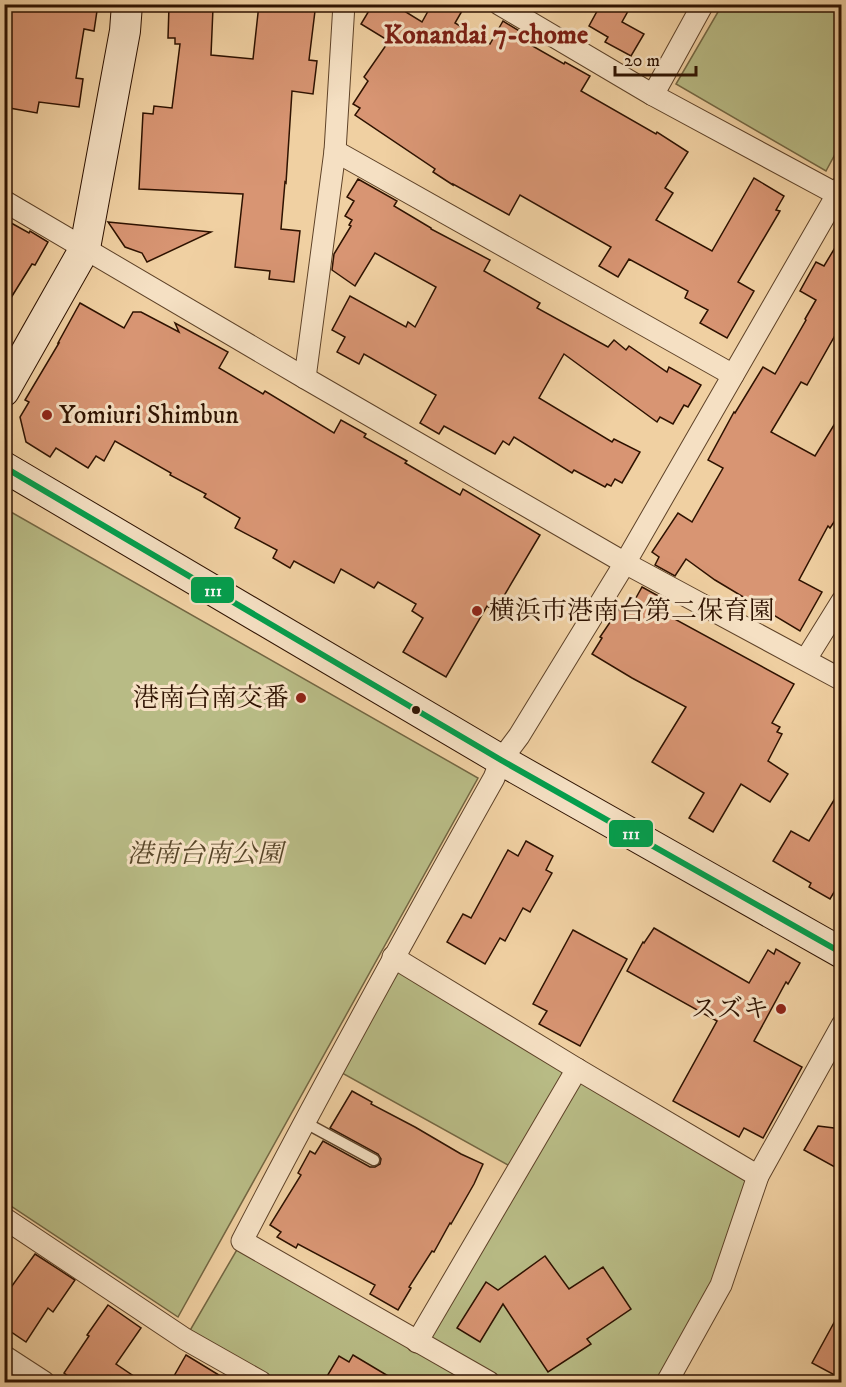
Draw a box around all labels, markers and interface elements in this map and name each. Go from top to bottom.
district label: Konandai 7-chome [384,18,588,52]
scale bar [615,39,696,77]
text: 20 m [624,50,660,72]
place label: Yomiuri Shimbun [59,399,239,432]
marker: Yomiuri Shimbun [40,408,54,422]
line badge: 111 [190,576,235,604]
text: 111 [204,581,222,601]
place label: 横浜市港南台第二保育園 [489,595,775,628]
marker: 横浜市港南台第二保育園 [470,604,484,618]
place label: 港南台南交番 [133,682,289,715]
marker: 港南台南交番 [294,691,308,705]
unlabelled marker [410,704,422,716]
line badge: 111 [608,819,654,848]
text: 111 [622,824,640,844]
park label: 港南台南公園 [127,838,287,871]
place label: スズキ [691,993,769,1026]
marker: スズキ [774,1002,788,1016]

